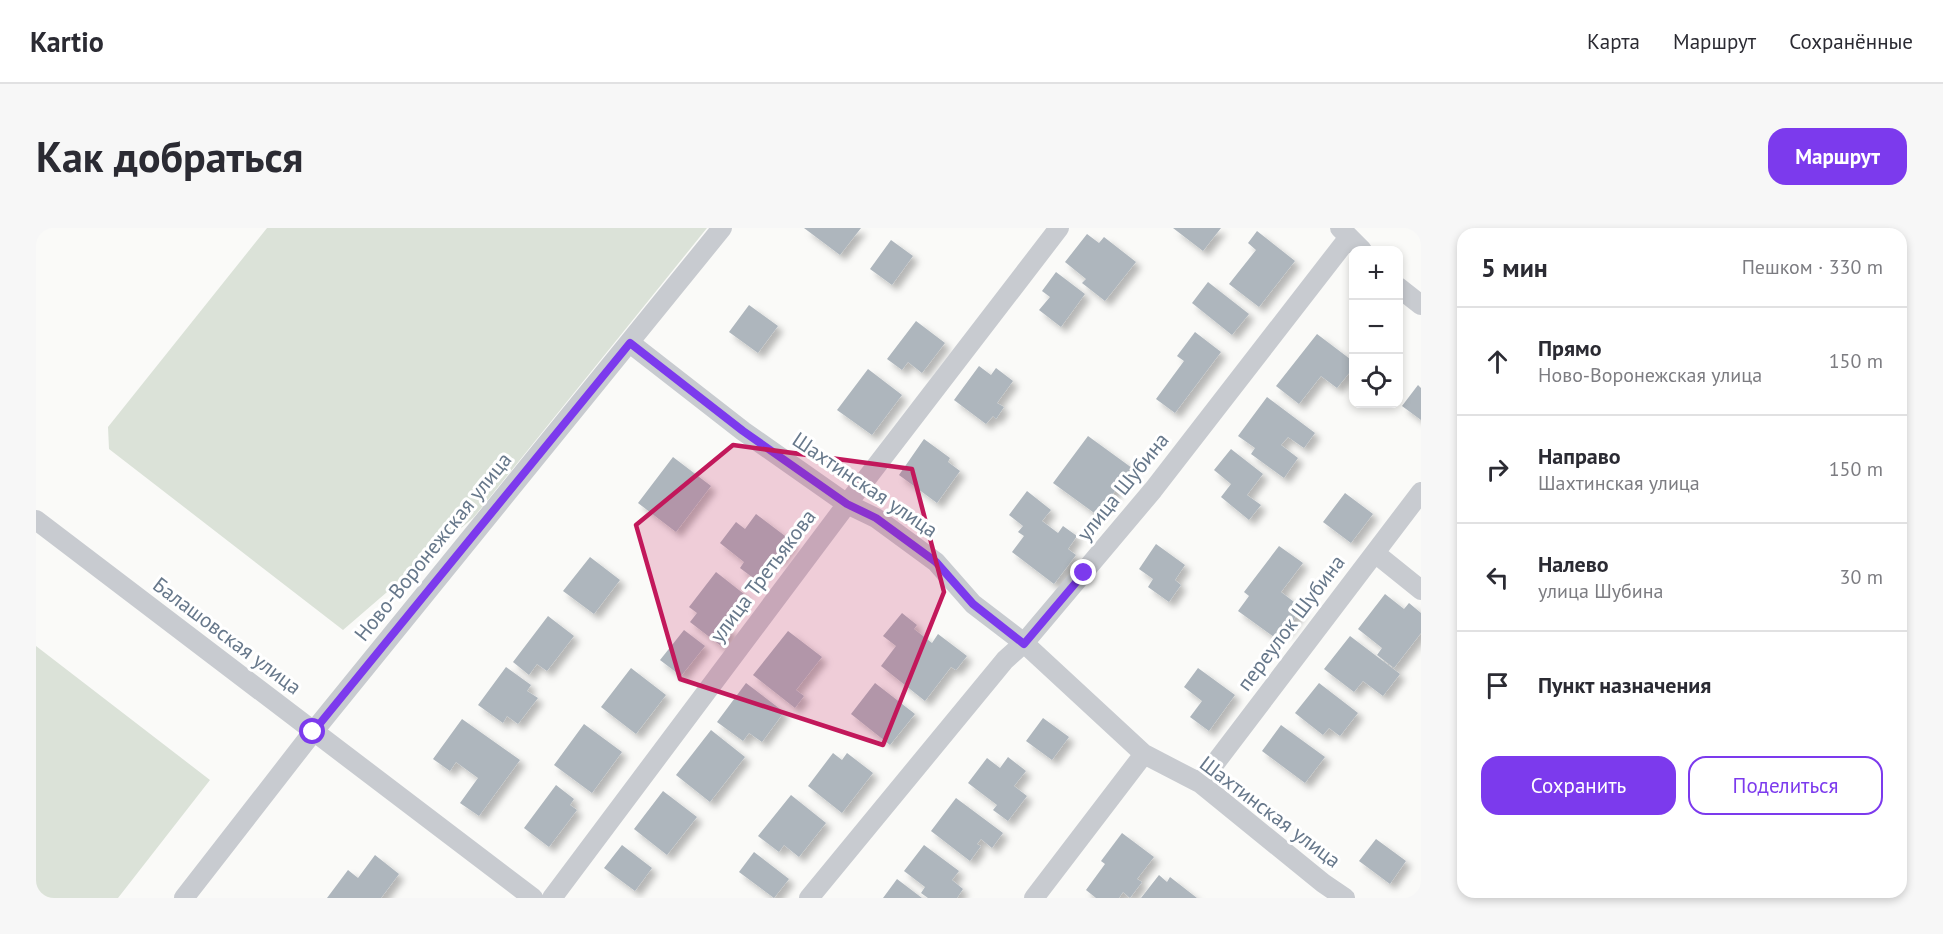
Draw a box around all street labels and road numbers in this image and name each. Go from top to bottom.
street label: Шахтинская улица [787,426,943,543]
street label: улица Шубина [1071,427,1175,546]
street label: Ново-Воронежская улица [348,447,517,647]
street label: улица Третьякова [704,504,821,648]
street label: переулок Шубина [1231,549,1350,696]
street label: Балашовская улица [148,571,307,700]
street label: Шахтинская улица [1194,750,1346,873]

